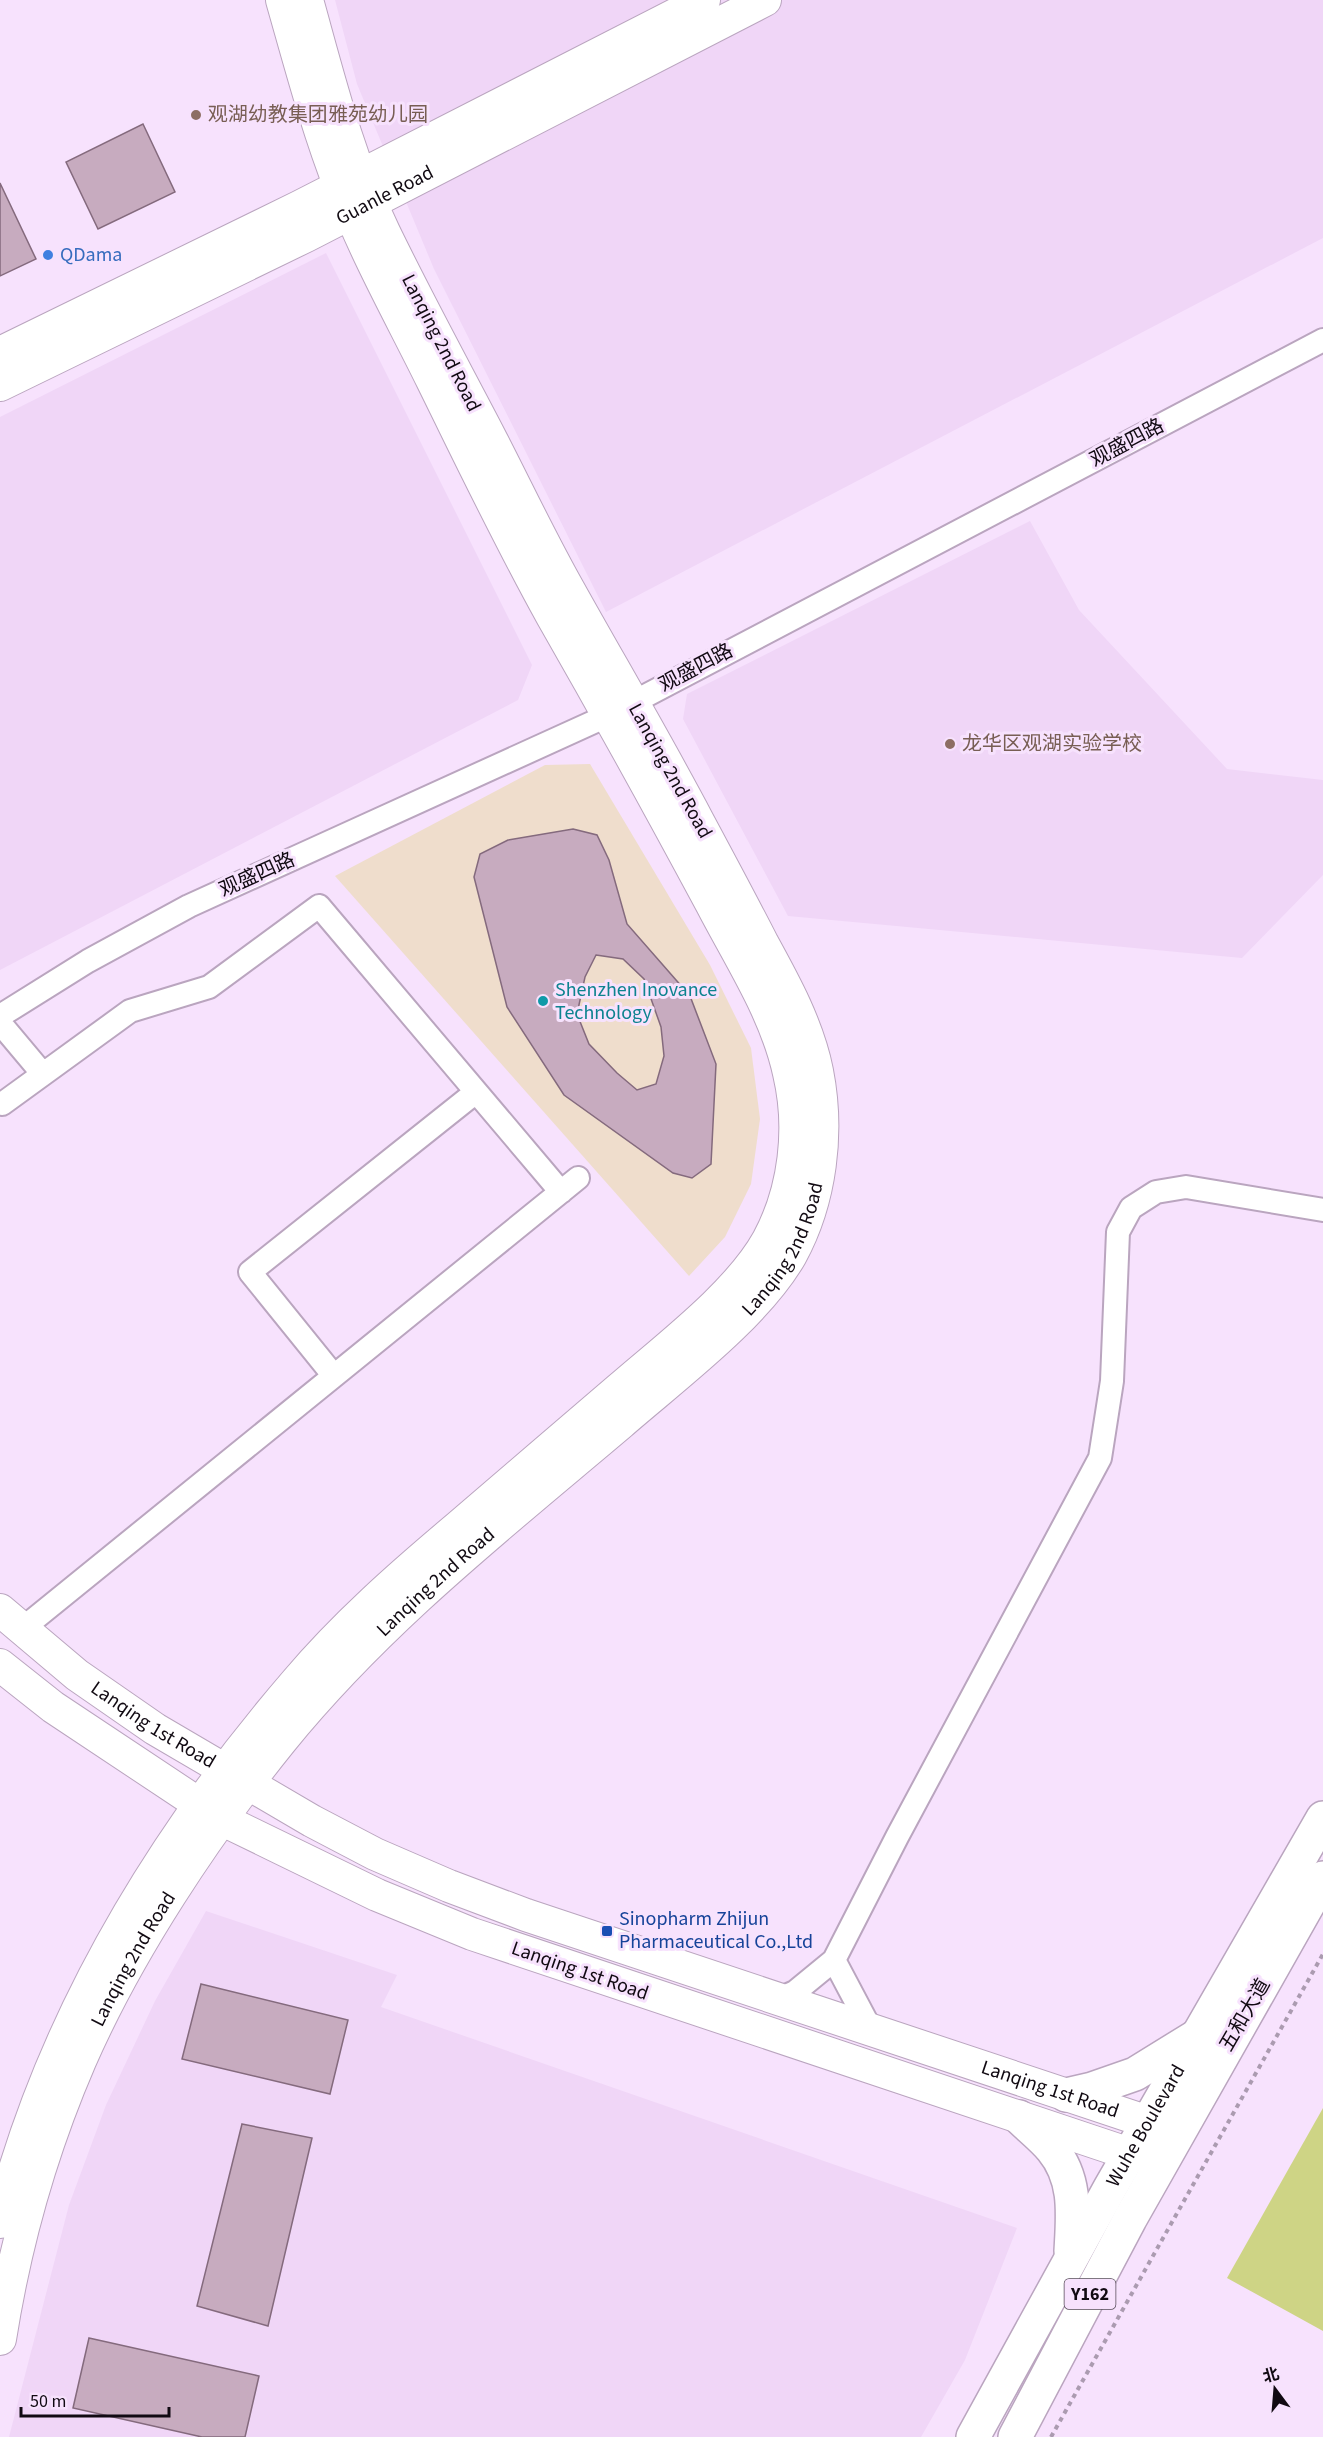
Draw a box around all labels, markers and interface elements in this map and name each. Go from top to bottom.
place label: 观湖幼教集团雅苑幼儿园 [208,101,428,129]
marker: 观湖幼教集团雅苑幼儿园 [189,108,203,122]
street label: Guanle Road [331,159,439,232]
place label: QDama [60,241,122,269]
marker: QDama [41,248,55,262]
street label: Lanqing 2nd Road [394,270,488,416]
street label: 观盛四路 [1085,412,1169,474]
street label: 观盛四路 [654,637,738,699]
street label: Lanqing 2nd Road [621,698,719,844]
place label: 龙华区观湖实验学校 [962,730,1142,758]
marker: 龙华区观湖实验学校 [943,737,957,751]
street label: 观盛四路 [215,846,299,904]
place label: Shenzhen Inovance Technology [555,976,717,1027]
marker: Shenzhen Inovance Technology [536,994,550,1008]
street label: Lanqing 2nd Road [736,1180,831,1322]
street label: Lanqing 2nd Road [370,1521,501,1643]
street label: Lanqing 1st Road [85,1675,221,1776]
street label: Lanqing 2nd Road [84,1886,183,2031]
place label: Sinopharm Zhijun Pharmaceutical Co.,Ltd [619,1905,813,1956]
marker: Sinopharm Zhijun Pharmaceutical Co.,Ltd [600,1924,614,1938]
street label: Lanqing 1st Road [508,1934,652,2008]
street label: 五和大道 [1213,1973,1277,2057]
street label: Lanqing 1st Road [978,2053,1123,2125]
street label: Wuhe Boulevard [1100,2059,1192,2192]
road number: Y162 [1064,2279,1116,2309]
north arrow [1245,2359,1305,2419]
text: 北 [1260,2363,1282,2388]
scale bar [21,2380,170,2418]
text: 50 m [30,2389,66,2414]

